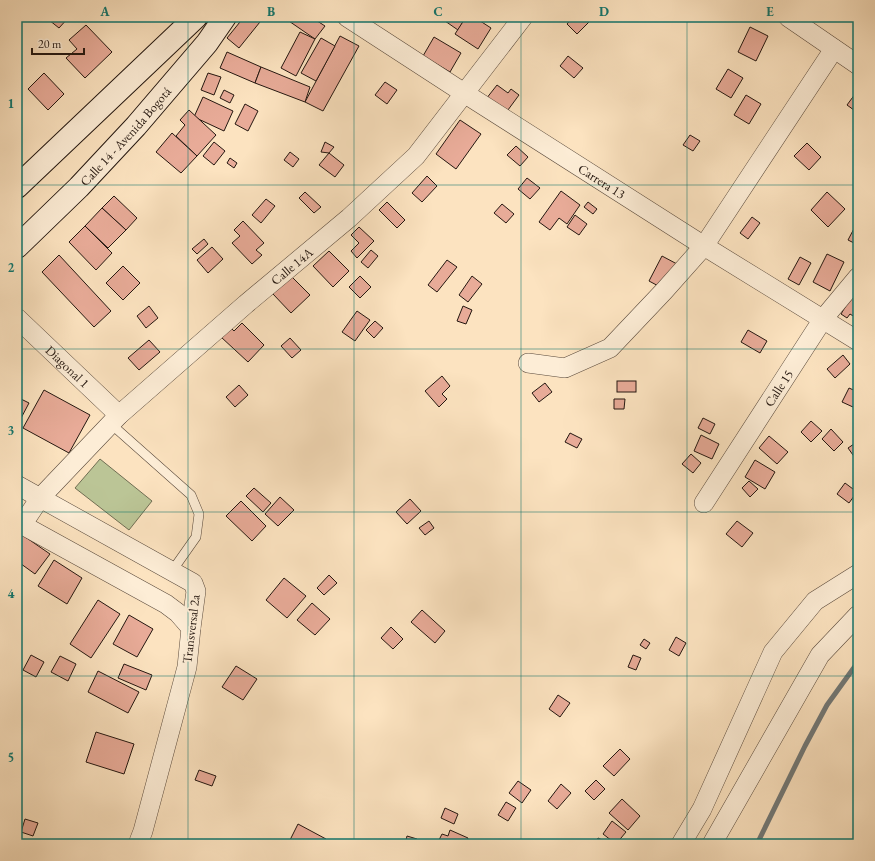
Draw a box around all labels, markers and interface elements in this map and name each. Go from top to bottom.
text: A [99,3,110,20]
text: B [267,3,275,20]
text: C [433,3,443,20]
text: D [599,3,609,20]
text: E [766,3,774,20]
scale bar [32,30,84,56]
text: 20 m [38,36,62,52]
street label: Calle 14 - Avenida Bogotá [76,82,175,189]
text: 1 [8,95,15,112]
street label: Carrera 13 [575,160,629,202]
street label: Calle 14A [267,243,317,289]
text: 2 [8,259,15,276]
street label: Diagonal 1 [42,341,93,391]
street label: Calle 15 [760,366,797,410]
text: 3 [8,422,15,439]
text: 4 [8,585,15,602]
street label: Transversal 2a [178,593,204,664]
text: 5 [8,749,14,766]

